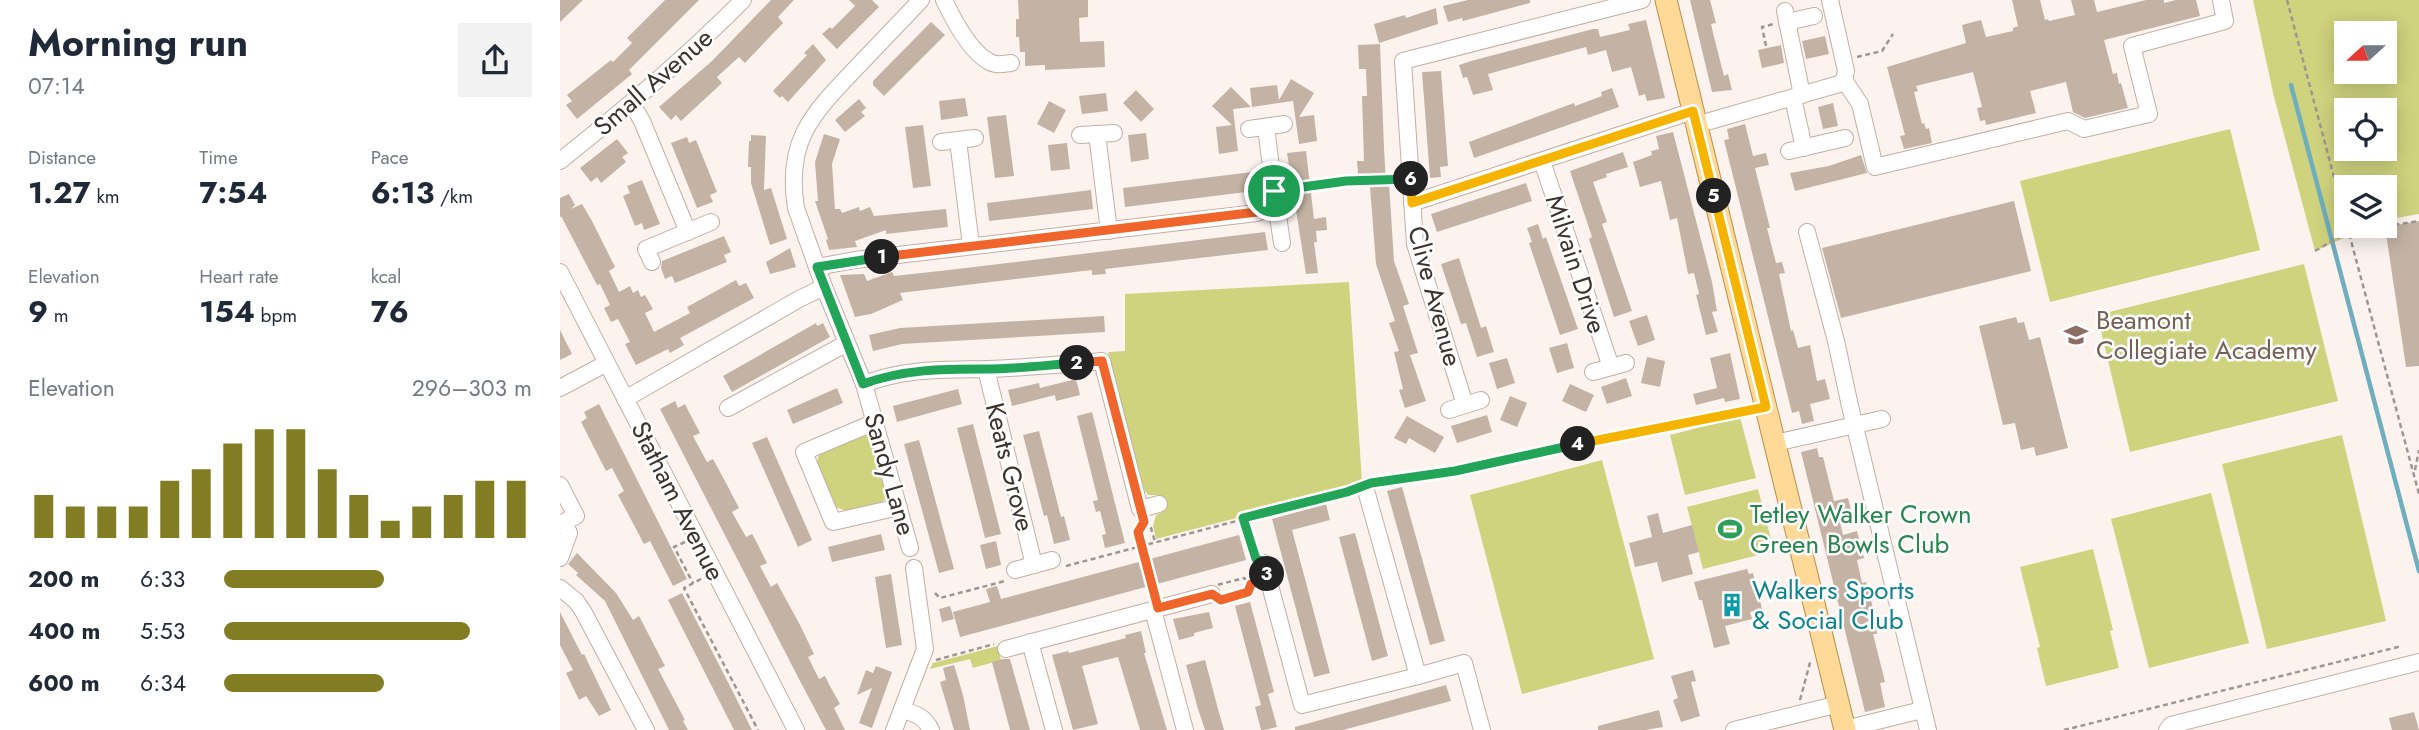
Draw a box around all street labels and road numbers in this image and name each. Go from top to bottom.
street label: Small Avenue [585,19,721,145]
street label: Milvain Drive [1536,190,1616,338]
street label: Clive Avenue [1398,222,1472,370]
street label: Keats Grove [976,399,1044,535]
street label: Sandy Lane [854,408,926,540]
street label: Statham Avenue [621,415,735,587]

